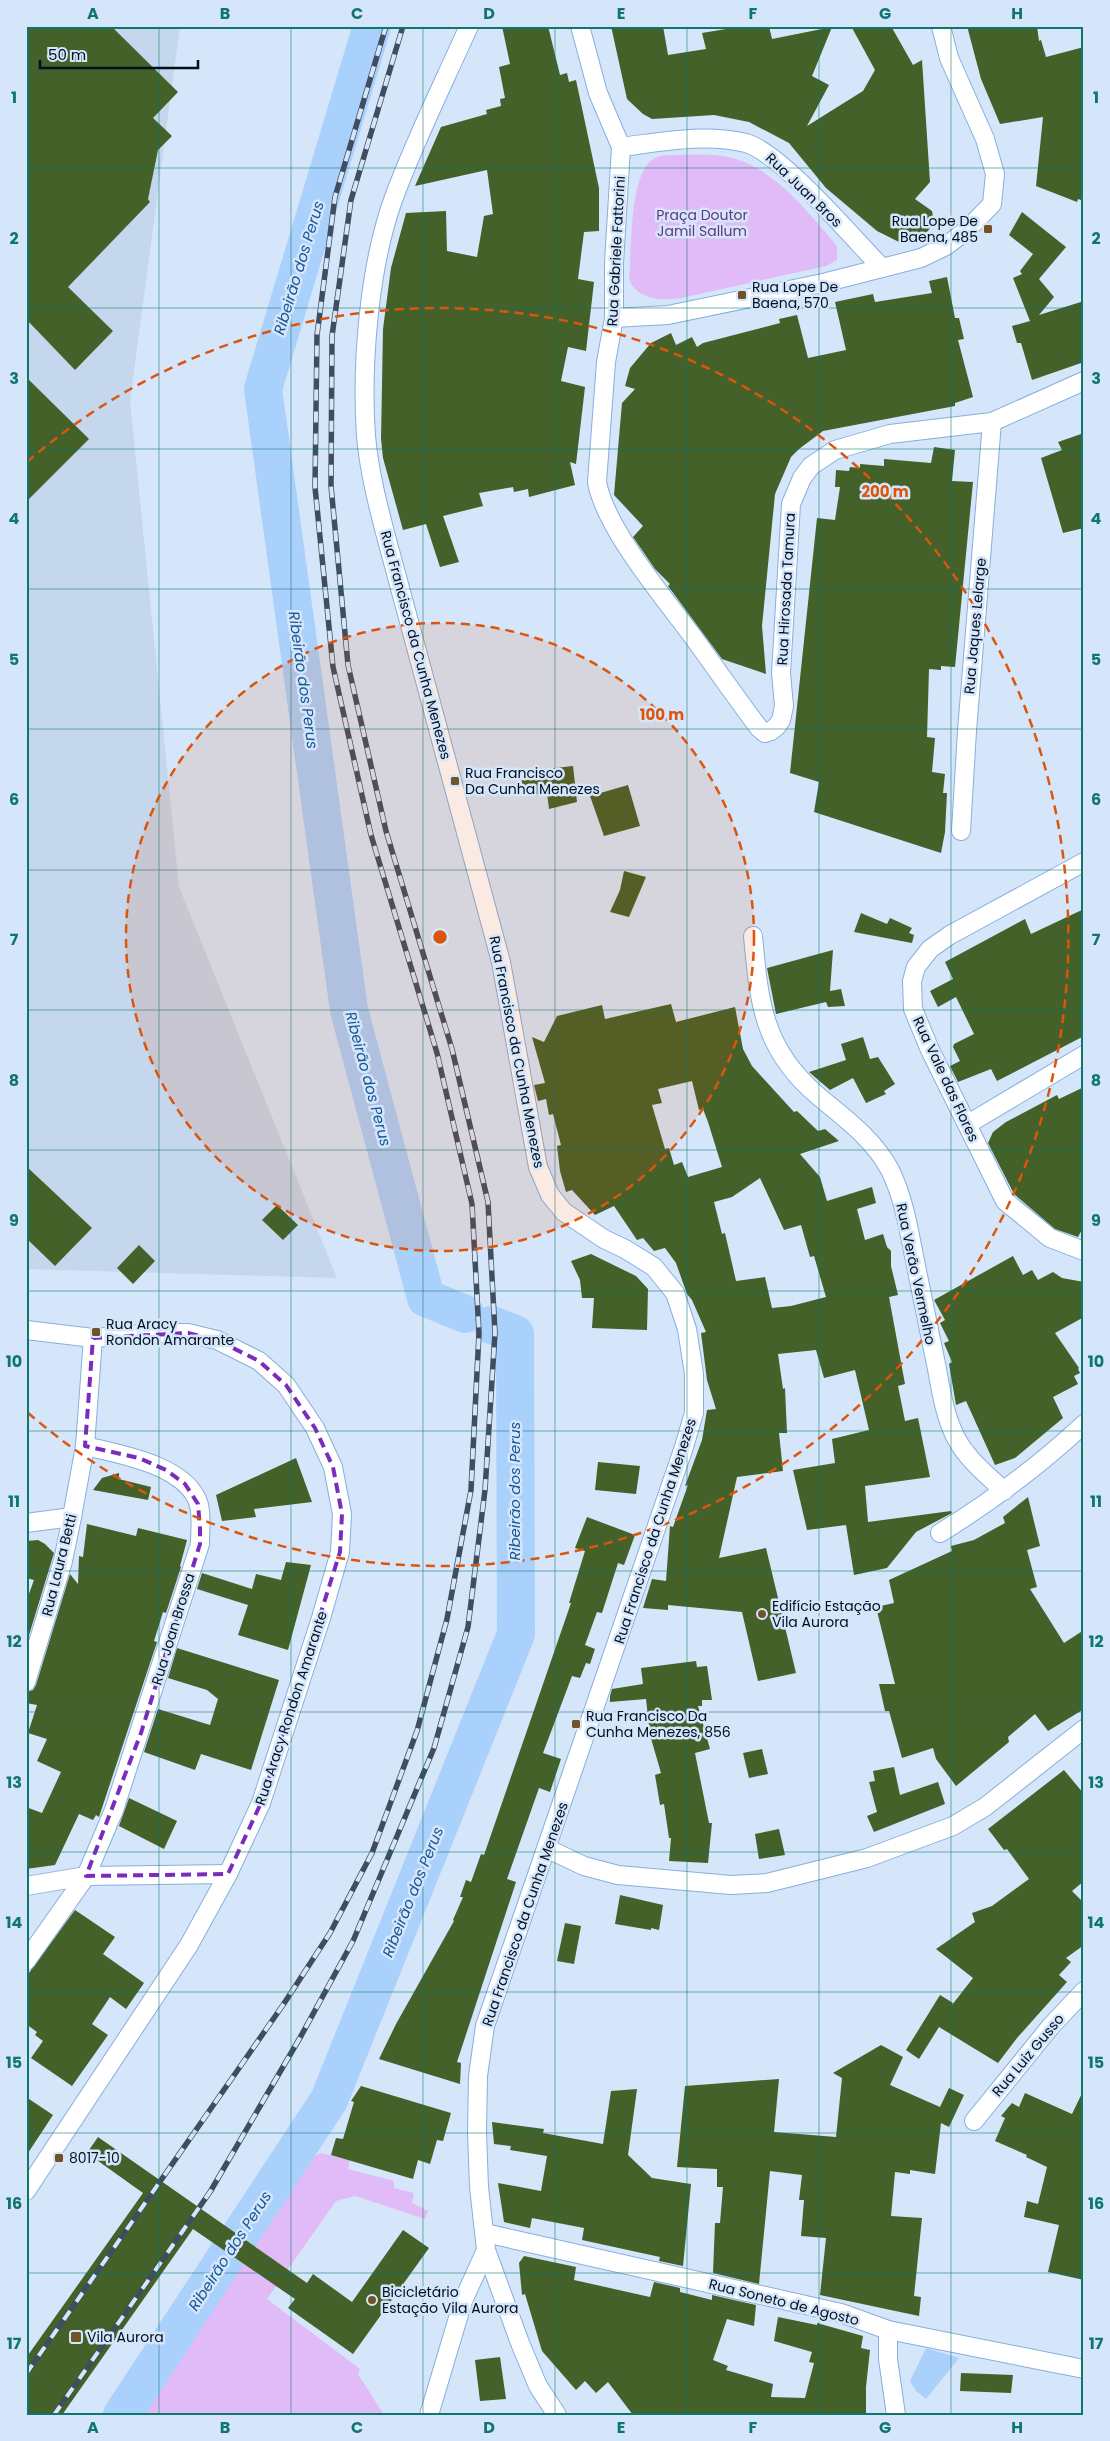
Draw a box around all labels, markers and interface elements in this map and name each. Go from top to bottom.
text: A [87,2,99,25]
text: B [220,2,230,25]
text: C [351,2,363,25]
text: D [483,2,495,25]
text: E [617,2,625,25]
text: F [749,2,758,25]
text: G [879,2,891,25]
text: H [1011,2,1023,25]
scale bar [40,38,198,70]
text: 50 m [48,44,86,65]
text: 1 [11,86,17,109]
text: 1 [1093,86,1099,109]
street label: Rua Juan Bros [761,148,847,232]
street label: Rua Gabriele Fattorini [602,175,630,327]
water label: Ribeirão dos Perus [268,198,329,337]
park label: Praça Doutor Jamil Sallum [656,205,748,241]
place label: Rua Lope De Baena, 485 [892,211,978,247]
marker: Rua Lope De Baena, 485 [982,223,994,235]
text: 2 [9,227,19,250]
text: 2 [1091,227,1101,250]
place label: Rua Lope De Baena, 570 [752,277,838,313]
marker: Rua Lope De Baena, 570 [736,289,748,301]
text: 3 [9,367,19,390]
text: 3 [1091,367,1101,390]
text: 200 m [861,481,909,502]
text: 4 [9,507,20,530]
text: 4 [1091,507,1102,530]
street label: Rua Hirosada Tamura [772,512,800,666]
street label: Rua Francisco da Cunha Menezes [376,528,456,762]
street label: Rua Jaques Lelarge [959,557,991,695]
water label: Ribeirão dos Perus [283,610,324,750]
text: 5 [9,648,19,671]
text: 5 [1091,648,1101,671]
text: 100 m [640,704,684,725]
place label: Rua Francisco Da Cunha Menezes [465,763,600,799]
marker: Rua Francisco Da Cunha Menezes [449,775,461,787]
text: 6 [9,788,19,811]
text: 6 [1091,788,1101,811]
text: 7 [10,928,19,951]
centre of rings [431,928,449,946]
text: 7 [1092,928,1101,951]
street label: Rua Francisco da Cunha Menezes [485,934,549,1170]
water label: Ribeirão dos Perus [340,1009,397,1149]
street label: Rua Vale das Flores [908,1013,984,1145]
text: 8 [9,1069,19,1092]
text: 8 [1091,1069,1101,1092]
street label: Rua Verão Vermelho [891,1201,941,1347]
text: 9 [9,1209,19,1232]
text: 9 [1091,1209,1101,1232]
place label: Rua Aracy Rondon Amarante [106,1314,235,1350]
marker: Rua Aracy Rondon Amarante [90,1326,102,1338]
text: 10 [6,1350,22,1373]
text: 10 [1088,1350,1104,1373]
street label: Rua Francisco da Cunha Menezes [609,1416,701,1646]
water label: Ribeirão dos Perus [504,1421,525,1560]
text: 11 [8,1490,20,1513]
text: 11 [1090,1490,1102,1513]
street label: Rua Laura Betti [37,1512,81,1618]
street label: Rua Joan Brossa [146,1571,200,1687]
place label: Edifício Estação Vila Aurora [772,1596,881,1632]
street label: Rua Aracy Rondon Amarante [250,1608,332,1808]
marker: Edifício Estação Vila Aurora [756,1608,768,1620]
text: 12 [6,1630,22,1653]
text: 12 [1088,1630,1104,1653]
place label: Rua Francisco Da Cunha Menezes, 856 [586,1706,731,1742]
marker: Rua Francisco Da Cunha Menezes, 856 [570,1718,582,1730]
text: 13 [6,1771,22,1794]
text: 13 [1088,1771,1104,1794]
street label: Rua Francisco da Cunha Menezes [477,1799,573,2029]
water label: Ribeirão dos Perus [377,1823,448,1960]
text: 14 [6,1911,23,1934]
text: 14 [1088,1911,1105,1934]
street label: Rua Luiz Gusso [987,2009,1069,2101]
text: 15 [6,2051,22,2074]
text: 15 [1088,2051,1104,2074]
place label: 8017-10 [69,2148,120,2168]
marker: 8017-10 [53,2152,65,2164]
water label: Ribeirão dos Perus [183,2187,276,2315]
text: 16 [6,2192,22,2215]
text: 16 [1088,2192,1104,2215]
street label: Rua Soneto de Agosto [707,2274,861,2330]
place label: Bicicletário Estação Vila Aurora [382,2282,519,2318]
marker: Bicicletário Estação Vila Aurora [366,2294,378,2306]
place label: Vila Aurora [87,2327,164,2347]
marker: Vila Aurora [69,2330,83,2344]
text: 17 [7,2332,22,2355]
text: 17 [1089,2332,1104,2355]
text: A [87,2416,99,2439]
text: B [220,2416,230,2439]
text: C [351,2416,363,2439]
text: D [483,2416,495,2439]
text: E [617,2416,625,2439]
text: F [749,2416,758,2439]
text: G [879,2416,891,2439]
text: H [1011,2416,1023,2439]

